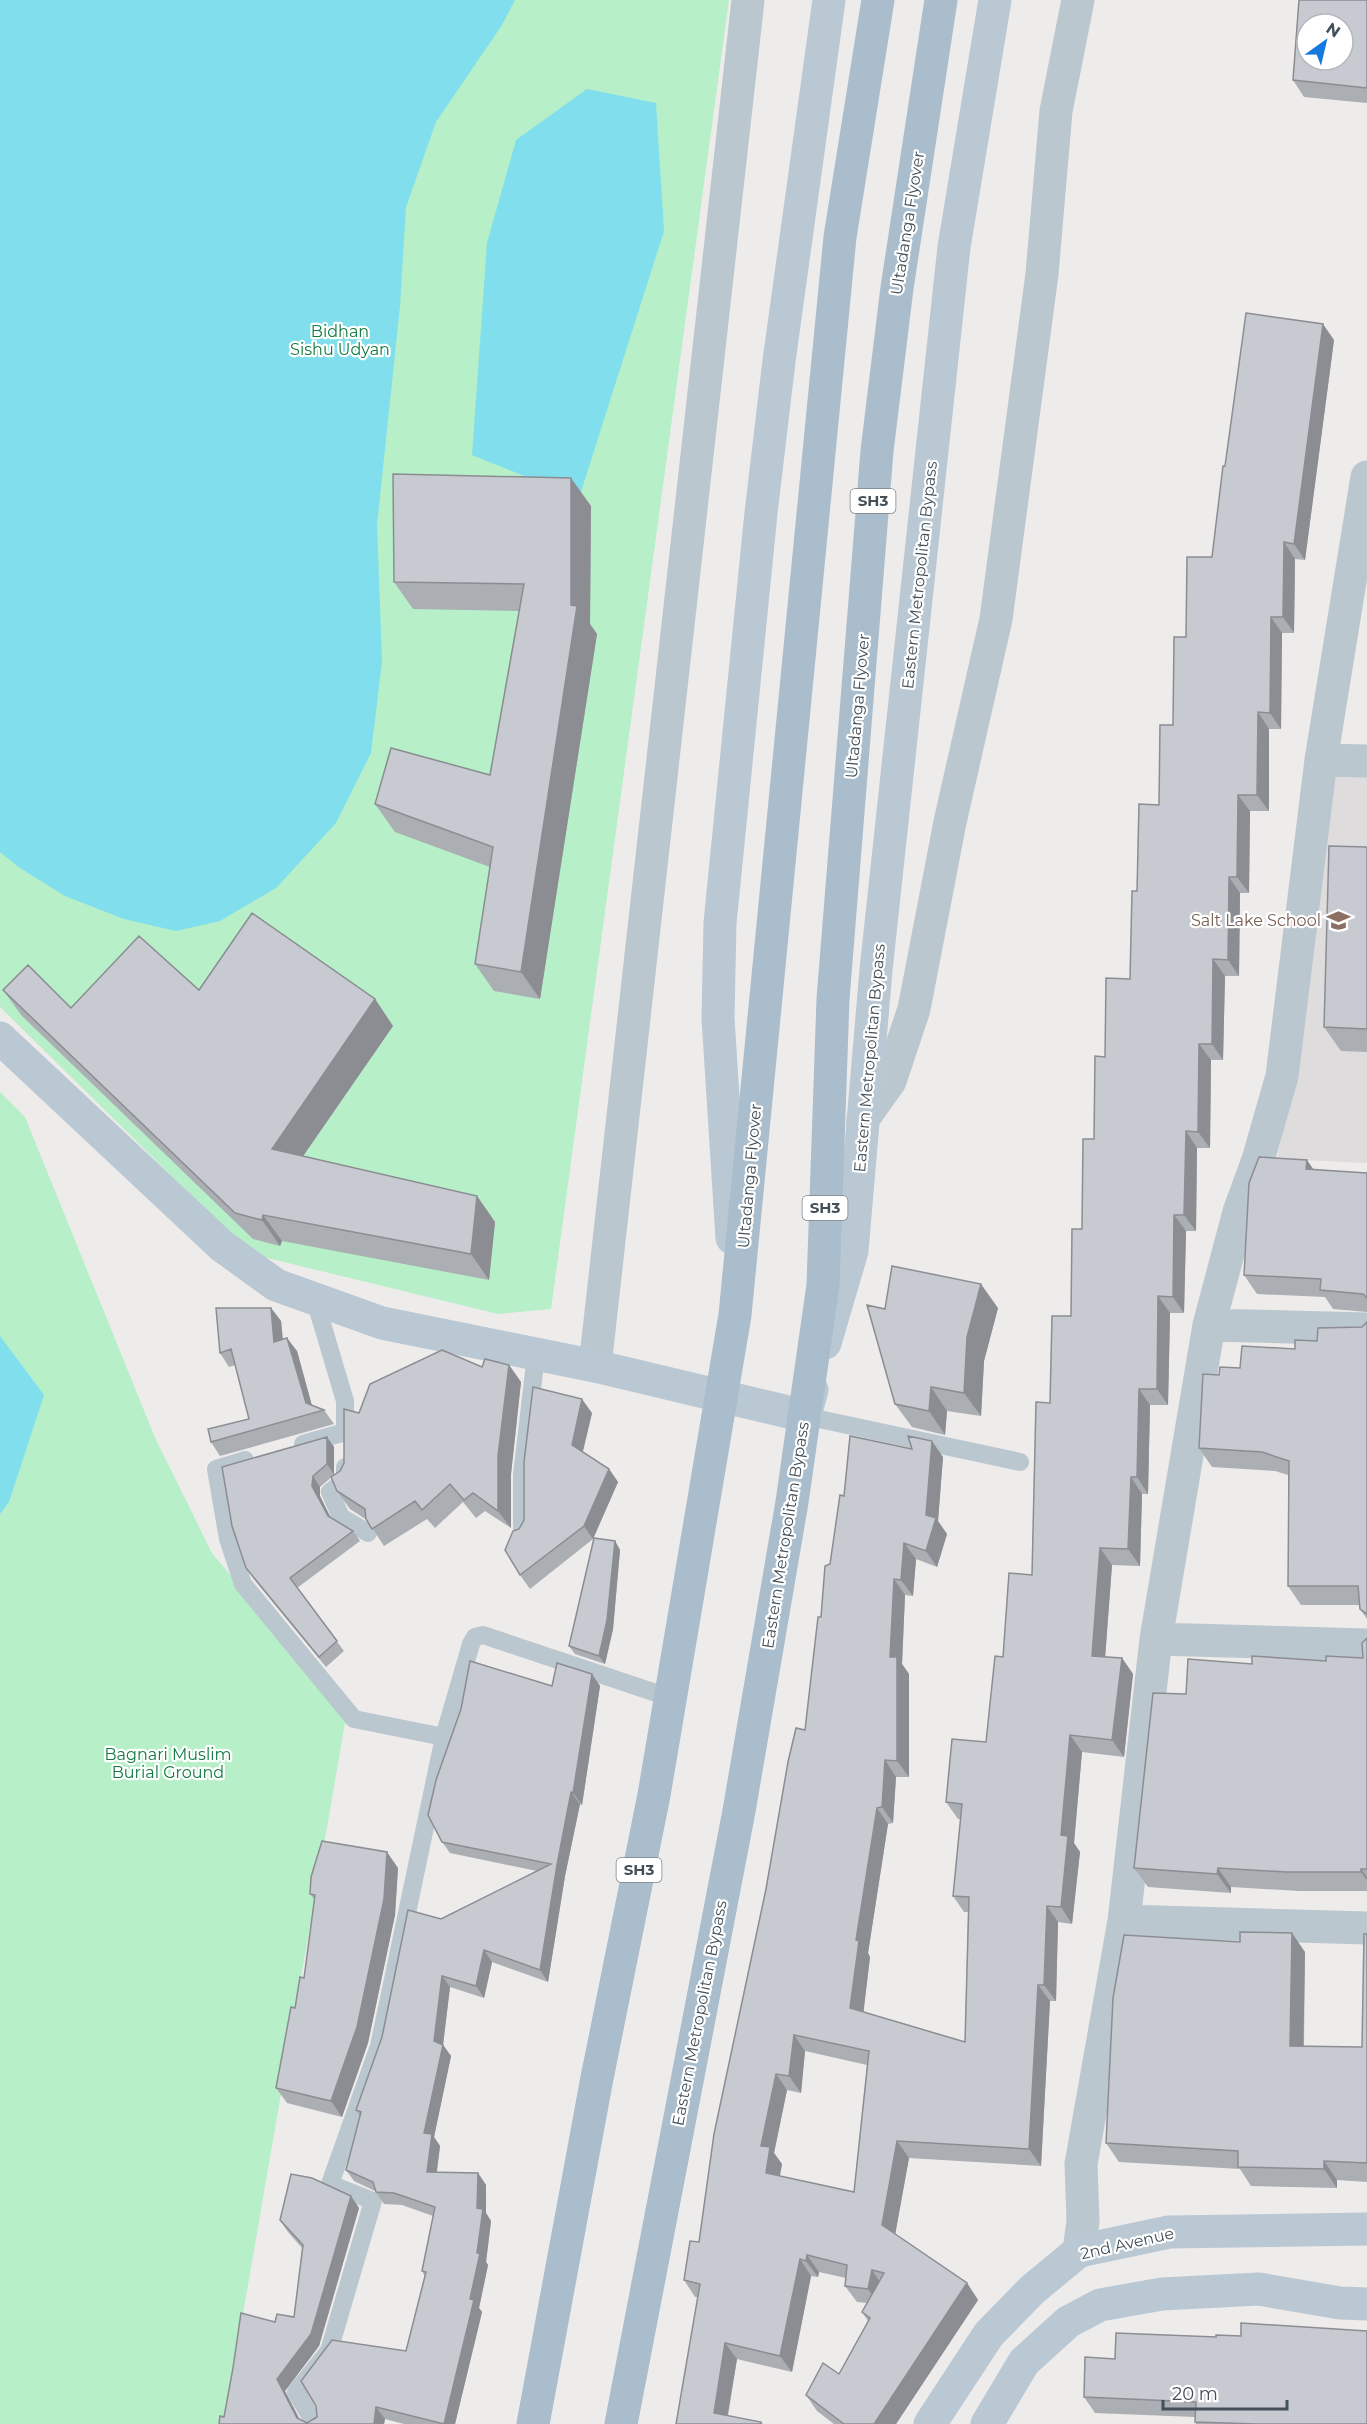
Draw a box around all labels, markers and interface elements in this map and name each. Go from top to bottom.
north arrow [1295,12,1355,72]
text: N [1322,18,1344,41]
street label: Ultadanga Flyover [887,150,928,296]
park label: Bidhan Sishu Udyan [290,322,390,359]
street label: Eastern Metropolitan Bypass [898,460,941,690]
road number: SH3 [850,489,896,513]
street label: Ultadanga Flyover [842,633,873,779]
school or university icon: Salt Lake School [1326,907,1352,933]
place label: Salt Lake School [1191,911,1321,930]
street label: Eastern Metropolitan Bypass [850,943,889,1173]
street label: Ultadanga Flyover [734,1103,765,1249]
road number: SH3 [802,1196,848,1220]
street label: Eastern Metropolitan Bypass [758,1420,813,1650]
park label: Bagnari Muslim Burial Ground [105,1745,231,1782]
road number: SH3 [616,1858,662,1882]
street label: Eastern Metropolitan Bypass [668,1899,731,2127]
street label: 2nd Avenue [1079,2224,1176,2263]
scale bar [1163,2373,1288,2411]
text: 20 m [1172,2383,1218,2405]

